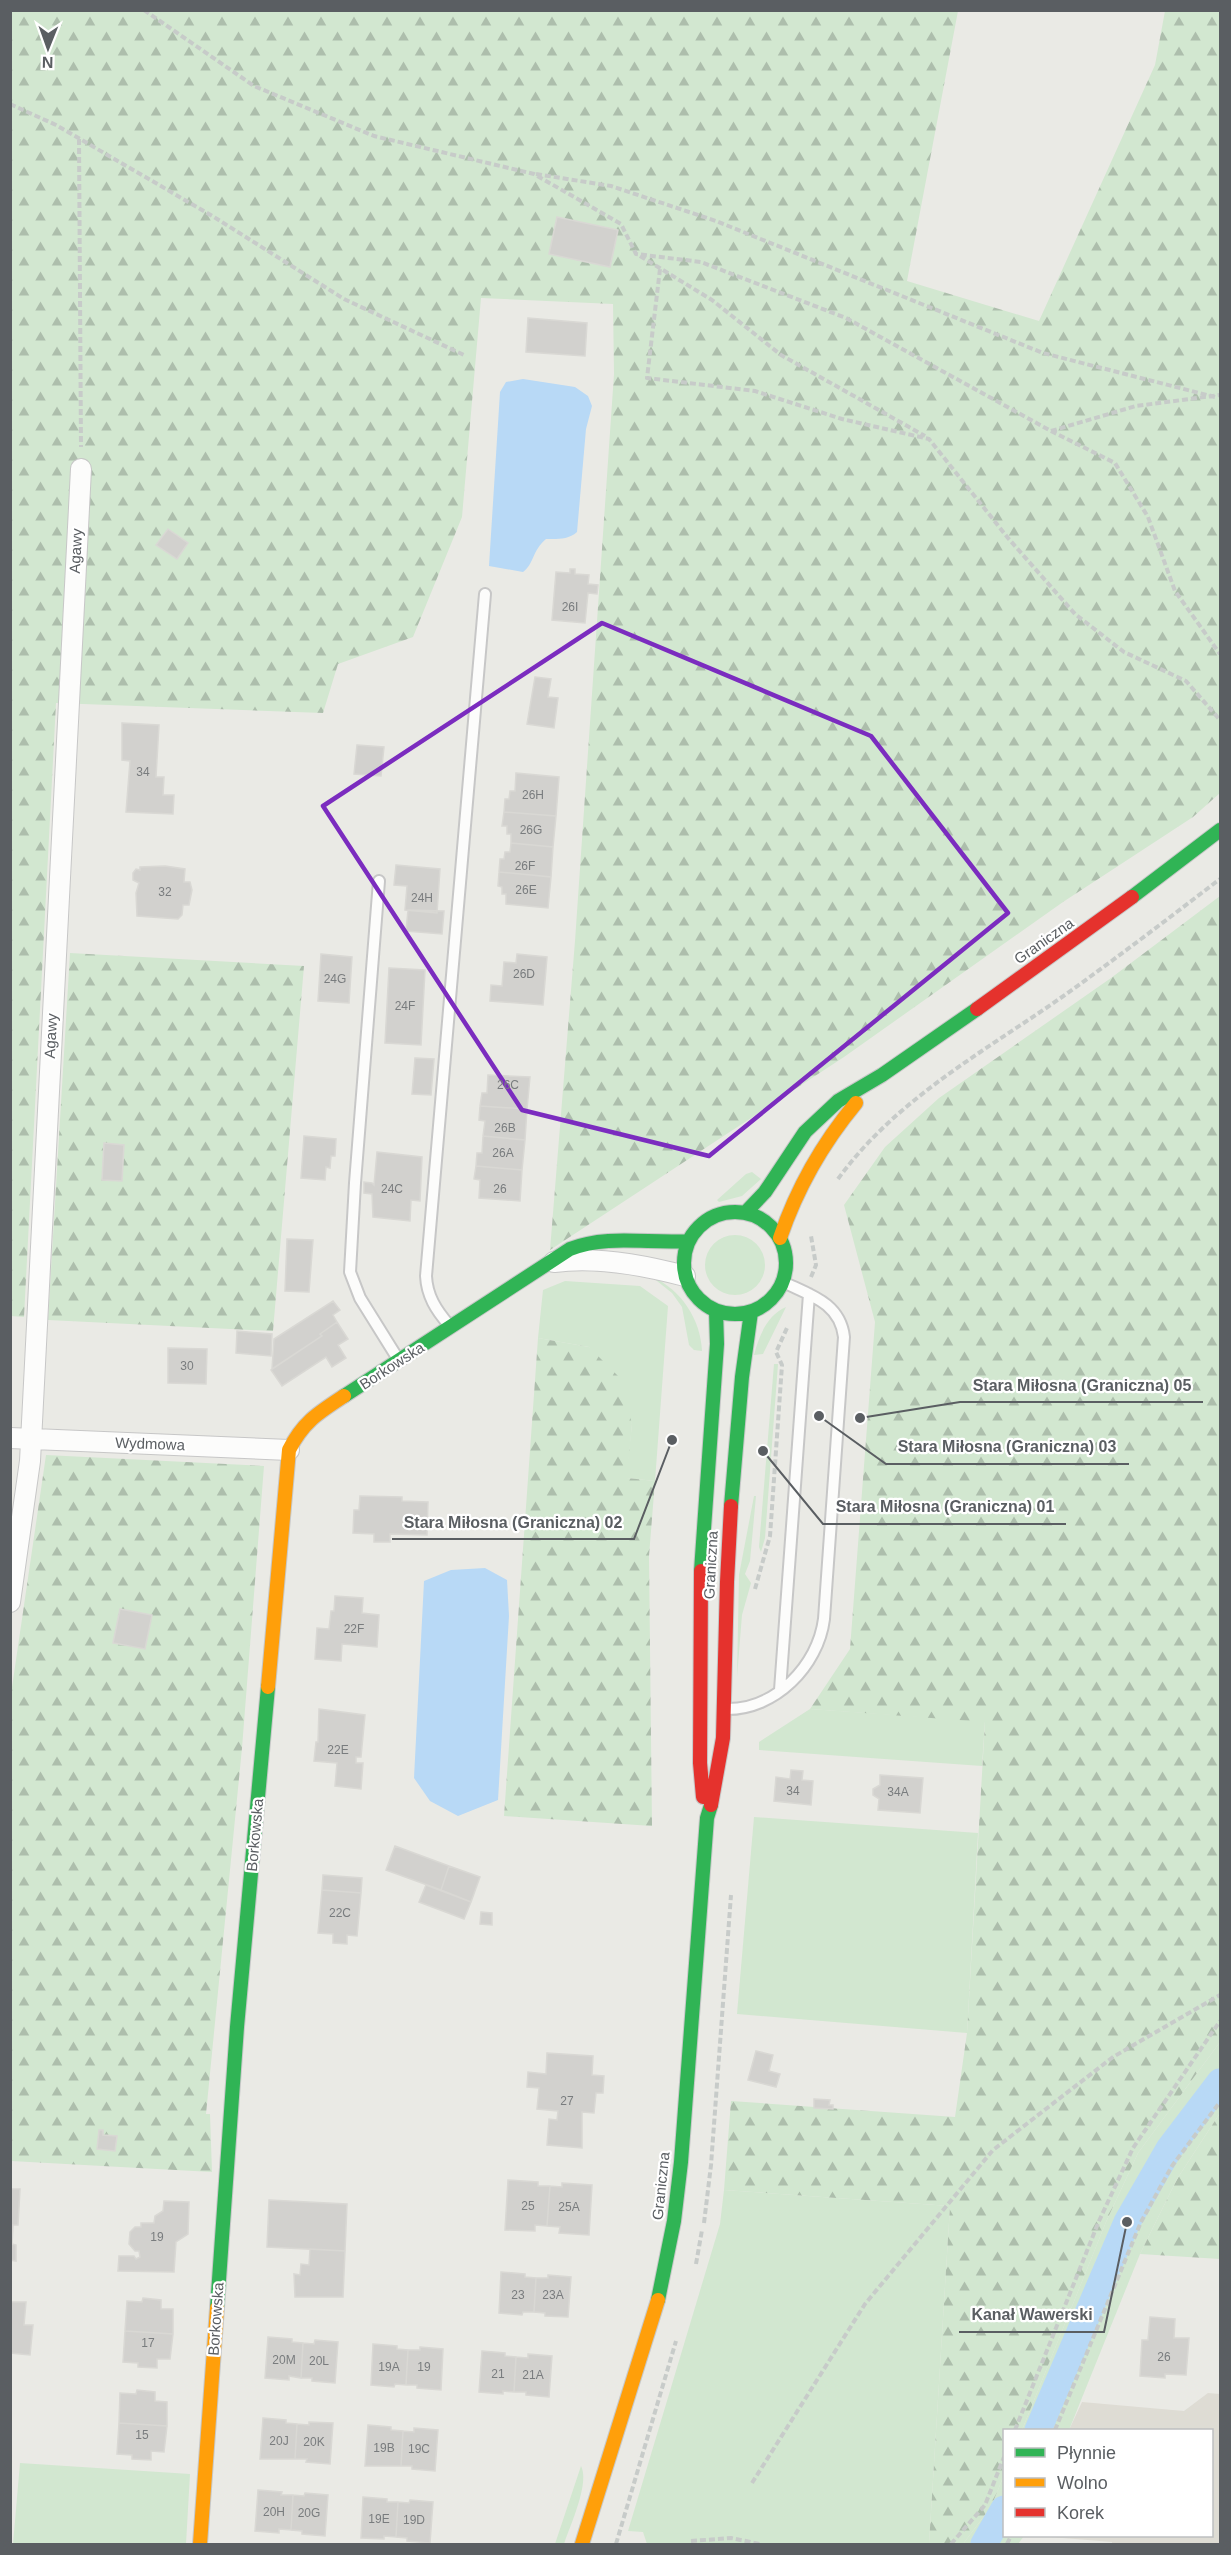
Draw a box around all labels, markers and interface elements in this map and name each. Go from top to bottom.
north arrow [18,18,78,78]
text: N [42,54,54,71]
street label: Agawy [66,528,85,574]
house number: 26I [562,600,578,614]
house number: 34 [136,765,150,779]
house number: 26H [522,788,544,802]
house number: 26G [520,823,542,837]
house number: 26F [515,859,535,873]
house number: 26E [515,883,537,897]
house number: 32 [158,885,172,899]
house number: 24H [411,891,433,905]
street label: Graniczna [1011,914,1077,967]
house number: 26D [513,967,535,981]
house number: 24G [324,972,346,986]
house number: 24F [395,999,415,1013]
street label: Agawy [41,1013,60,1059]
house number: 26C [497,1078,519,1092]
house number: 26B [494,1121,516,1135]
house number: 26A [492,1146,514,1160]
house number: 24C [381,1182,403,1196]
house number: 26 [493,1182,507,1196]
street label: Borkowska [356,1338,428,1393]
house number: 30 [180,1359,194,1373]
callout: Stara Miłosna (Graniczna) 05 [960,1368,1203,1402]
text: Stara Miłosna (Graniczna) 05 [973,1377,1191,1394]
callout: Stara Miłosna (Graniczna) 03 [886,1430,1129,1464]
street label: Wydmowa [115,1434,186,1453]
text: Stara Miłosna (Graniczna) 03 [898,1438,1116,1455]
callout: Stara Miłosna (Graniczna) 01 [823,1490,1066,1524]
text: Stara Miłosna (Graniczna) 01 [836,1498,1054,1515]
callout: Stara Miłosna (Graniczna) 02 [392,1505,634,1539]
text: Stara Miłosna (Graniczna) 02 [404,1514,622,1531]
street label: Graniczna [700,1530,721,1600]
house number: 22F [344,1622,364,1636]
house number: 22E [327,1743,349,1757]
house number: 34 [786,1784,800,1798]
house number: 34A [887,1785,909,1799]
street label: Borkowska [243,1797,266,1872]
house number: 22C [329,1906,351,1920]
house number: 27 [560,2094,574,2108]
street label: Graniczna [648,2150,673,2221]
house number: 25 [521,2199,535,2213]
house number: 25A [558,2200,580,2214]
house number: 19 [150,2230,164,2244]
street label: Borkowska [204,2281,227,2356]
house number: 23 [511,2288,525,2302]
house number: 23A [542,2288,564,2302]
callout: Kanał Wawerski [959,2298,1104,2332]
text: Kanał Wawerski [971,2306,1093,2323]
house number: 17 [141,2336,155,2350]
house number: 26 [1157,2350,1171,2364]
house number: 20M [272,2353,296,2367]
house number: 20L [309,2354,329,2368]
house number: 19A [378,2360,400,2374]
house number: 19 [417,2360,431,2374]
house number: 21 [491,2367,505,2381]
house number: 21A [522,2368,544,2382]
house number: 15 [135,2428,149,2442]
legend [1003,2429,1213,2537]
house number: 20J [269,2434,289,2448]
house number: 20K [303,2435,325,2449]
house number: 19B [373,2441,395,2455]
house number: 19C [408,2442,430,2456]
text: Płynnie [1057,2443,1116,2463]
text: Wolno [1057,2473,1108,2493]
text: Korek [1057,2503,1105,2523]
house number: 20H [263,2505,285,2519]
house number: 20G [298,2506,320,2520]
house number: 19E [368,2512,390,2526]
house number: 19D [403,2513,425,2527]

